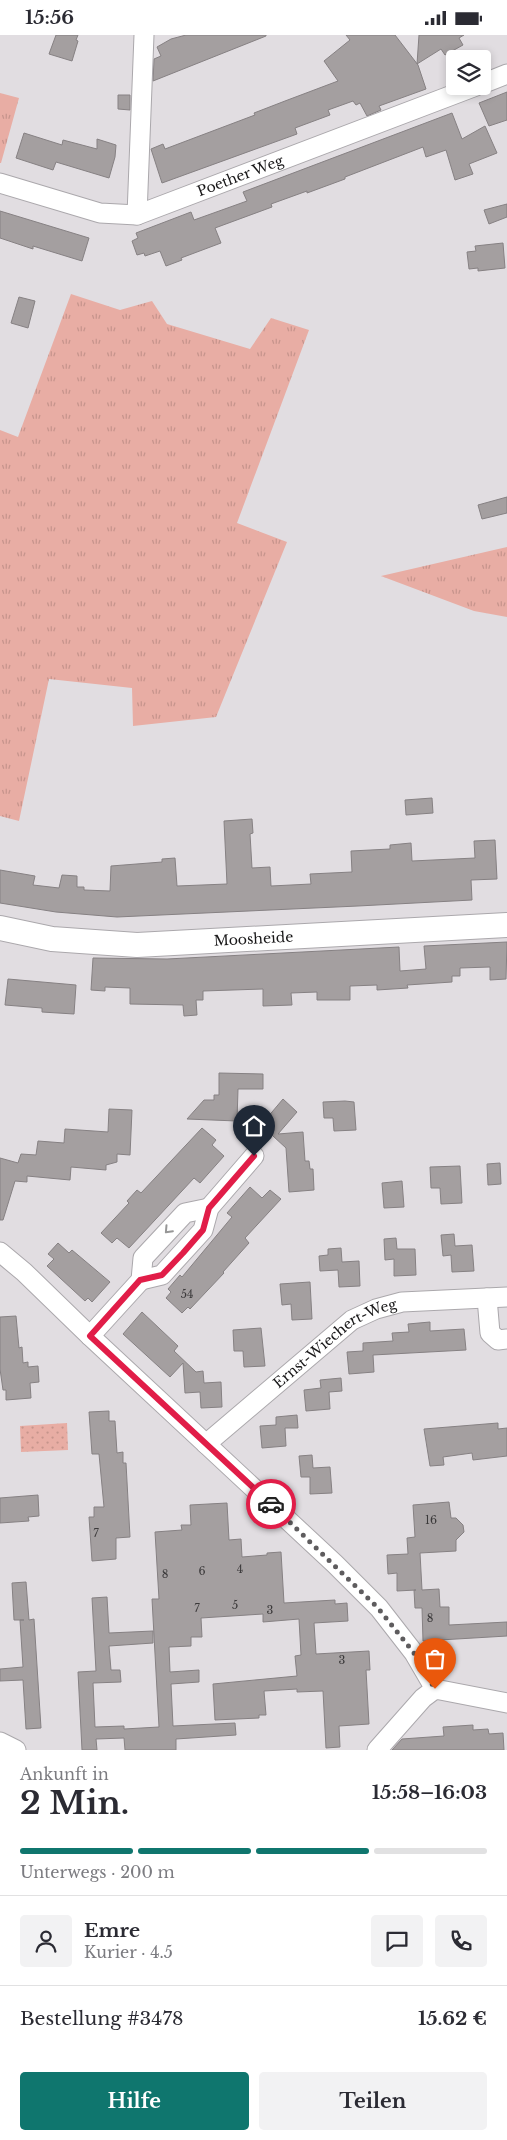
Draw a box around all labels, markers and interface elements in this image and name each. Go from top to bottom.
text: 15:56 [25,6,74,29]
map controls [446,50,491,95]
button: layers [446,50,491,95]
street label: Poether Weg [195,151,287,200]
street label: Moosheide [213,928,294,950]
pin [233,1105,275,1156]
icon: home [240,1112,268,1140]
one-way arrow [165,1225,174,1234]
house number: 54 [181,1287,193,1301]
street label: Ernst-Wiechert-Weg [269,1295,399,1392]
courier [246,1479,296,1529]
icon: car [257,1490,285,1518]
house number: 16 [425,1513,437,1527]
house number: 7 [93,1526,99,1540]
house number: 4 [237,1562,243,1576]
house number: 6 [198,1564,206,1578]
house number: 8 [162,1567,168,1581]
house number: 5 [232,1598,238,1612]
house number: 7 [194,1601,200,1615]
house number: 3 [267,1603,274,1617]
house number: 8 [427,1611,433,1625]
pin [414,1638,456,1689]
icon: bag [421,1645,449,1673]
house number: 3 [339,1653,346,1667]
text: Ankunft in [20,1764,109,1784]
text: 15:58–16:03 [372,1781,487,1804]
text: 2 Min. [20,1783,129,1823]
text: Unterwegs · 200 m [20,1862,175,1882]
button: person [20,1915,72,1967]
button: chat [371,1915,423,1967]
button: phone [435,1915,487,1967]
text: Emre [84,1919,140,1942]
text: Kurier · 4.5 [84,1942,173,1962]
text: Bestellung #3478 [20,2007,183,2030]
text: 15.62 € [418,2007,487,2030]
button: Hilfe [20,2072,249,2130]
button: Teilen [259,2072,487,2130]

